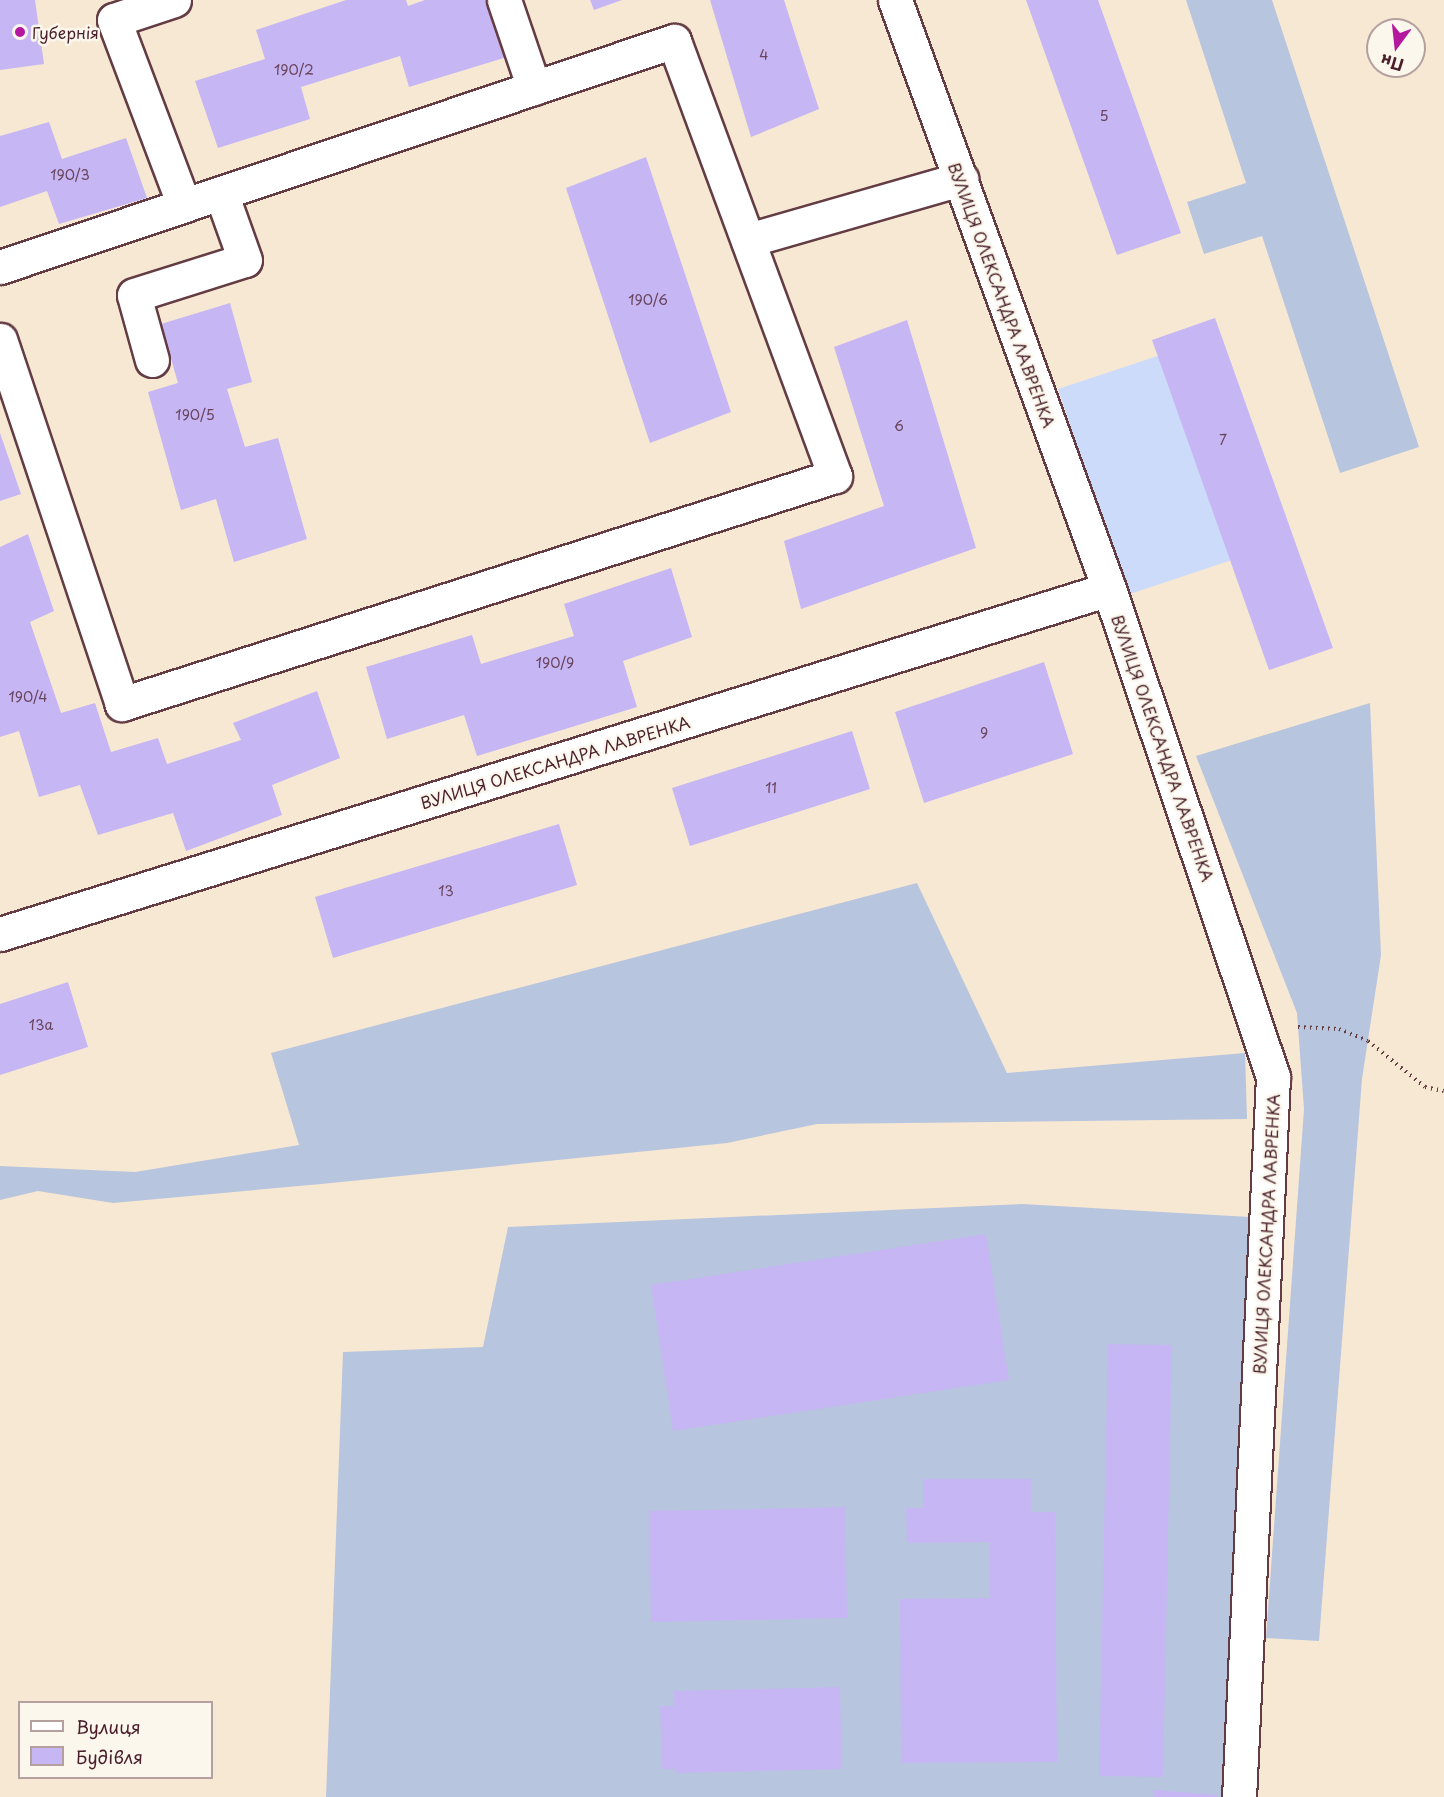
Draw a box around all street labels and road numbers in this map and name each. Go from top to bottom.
street label: ВУЛИЦЯ ОЛЕКСАНДРА ЛАВРЕНКА [945,159,1059,431]
street label: ВУЛИЦЯ ОЛЕКСАНДРА ЛАВРЕНКА [1108,611,1218,885]
street label: ВУЛИЦЯ ОЛЕКСАНДРА ЛАВРЕНКА [417,711,693,813]
street label: ВУЛИЦЯ ОЛЕКСАНДРА ЛАВРЕНКА [1249,1092,1283,1376]

